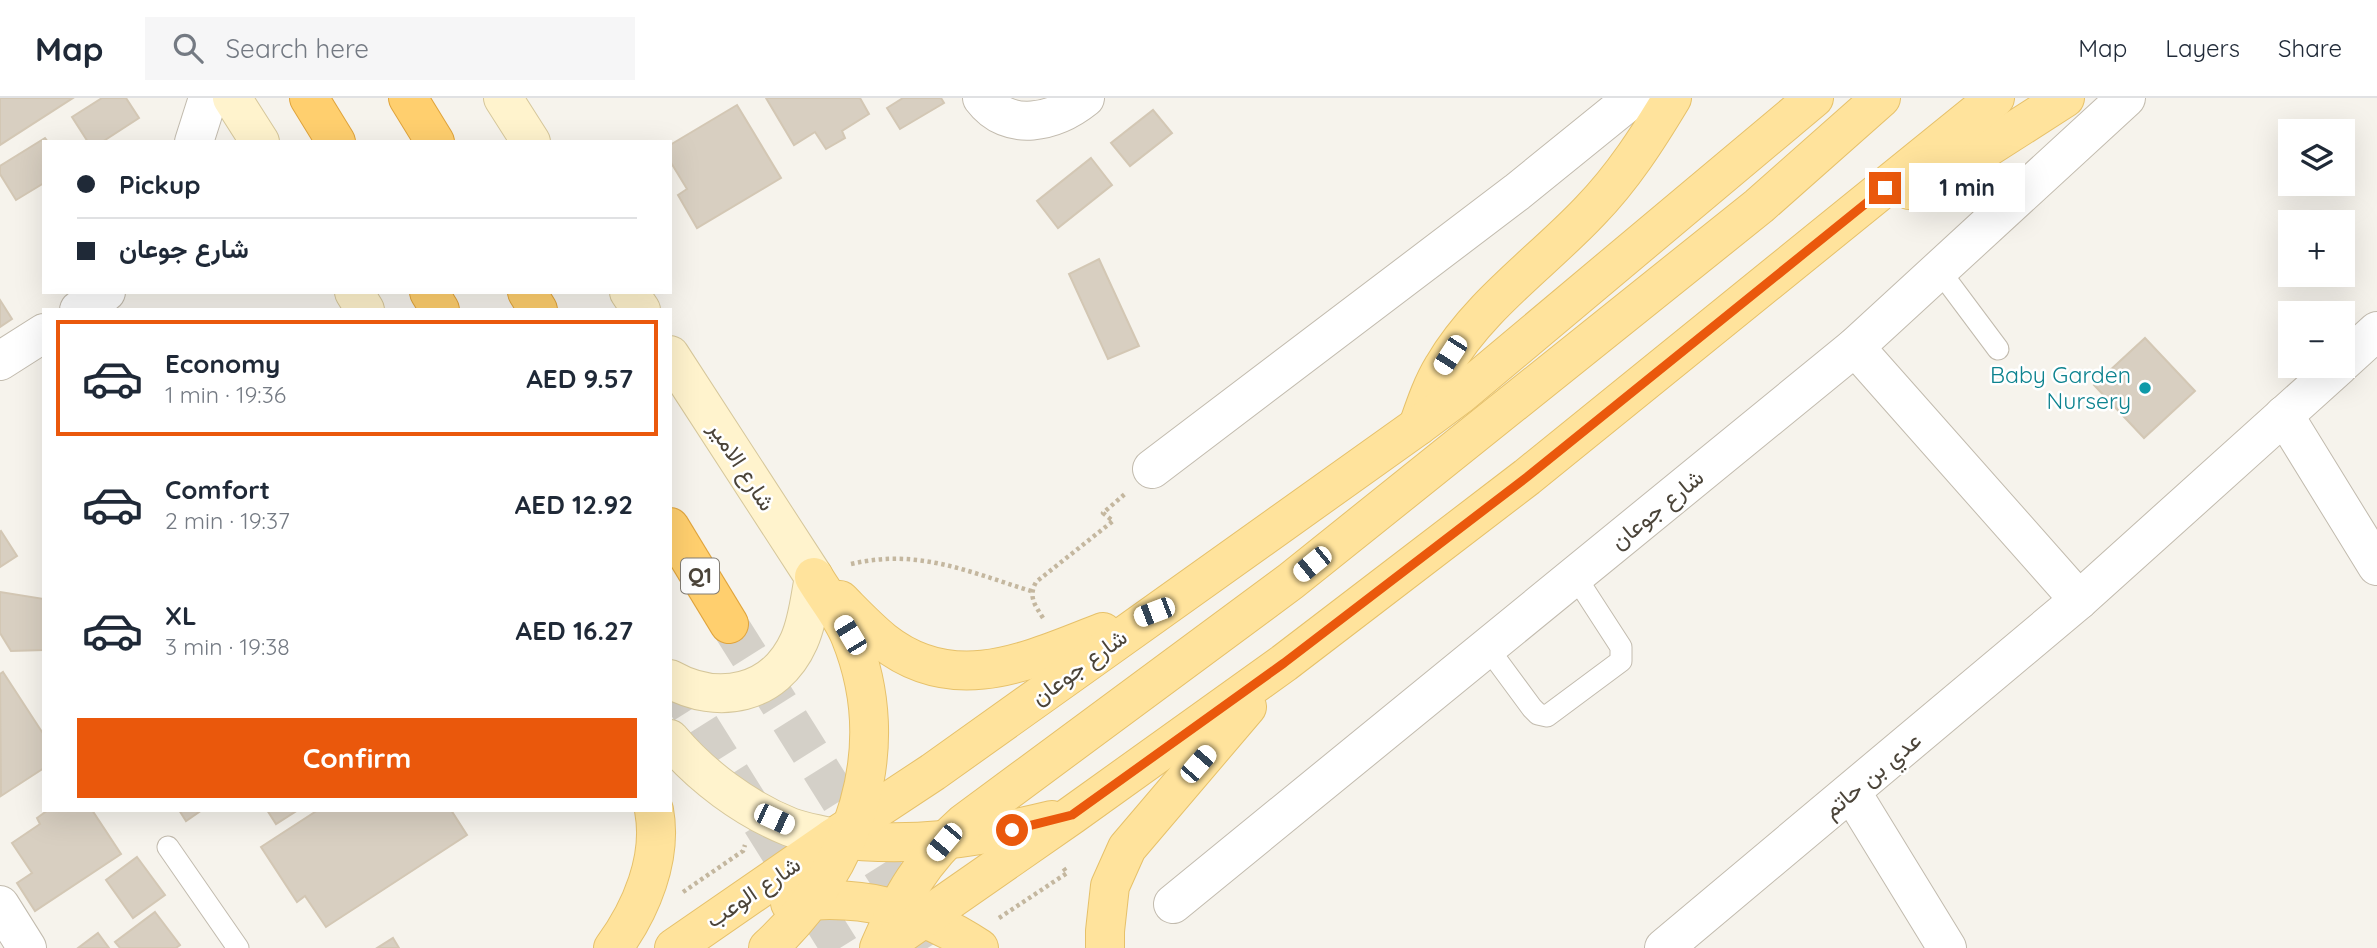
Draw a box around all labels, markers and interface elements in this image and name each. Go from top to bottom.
search box [145,17,635,80]
text: Map [35,28,103,69]
icon: search [169,29,207,67]
text: Search here [225,32,369,65]
text: Map [2078,33,2127,63]
text: Layers [2165,33,2240,63]
text: Share [2278,33,2342,63]
map controls [2278,119,2355,378]
button: layers [2278,119,2355,196]
callout: 1 min [1910,164,2025,212]
text: Pickup [119,168,201,201]
route end [1869,172,1901,204]
text: 1 min [1939,173,1995,202]
button: + [2278,210,2355,287]
text: شارع جوعان [119,232,249,265]
button: − [2278,301,2355,378]
car [1430,332,1471,378]
icon: car [81,347,144,410]
text: Economy [165,347,280,380]
place label: Baby Garden Nursery [1990,360,2131,415]
text: AED 9.57 [526,362,633,395]
text: 1 min · 19:36 [165,380,286,409]
marker: Baby Garden Nursery [2137,380,2153,396]
street label: شارع الامير [700,415,782,517]
street label: شارع جوعان [1604,462,1710,557]
icon: car [81,473,144,536]
text: Comfort [165,473,270,506]
text: AED 12.92 [515,488,633,521]
text: 2 min · 19:37 [165,506,290,535]
car [1290,543,1335,585]
road number: Q1 [681,559,719,594]
car [1131,595,1178,629]
icon: car [81,599,144,662]
text: XL [165,599,197,632]
car [831,612,870,658]
text: AED 16.27 [516,614,633,647]
street label: شارع جوعان [1025,622,1134,713]
text: 3 min · 19:38 [165,632,290,661]
button: Confirm [77,718,637,798]
street label: عدي بن حاتم [1817,725,1930,828]
car [1177,741,1220,787]
car [751,801,798,837]
route start [996,814,1028,846]
car [923,819,966,865]
street label: شارع الوعب [700,849,807,935]

